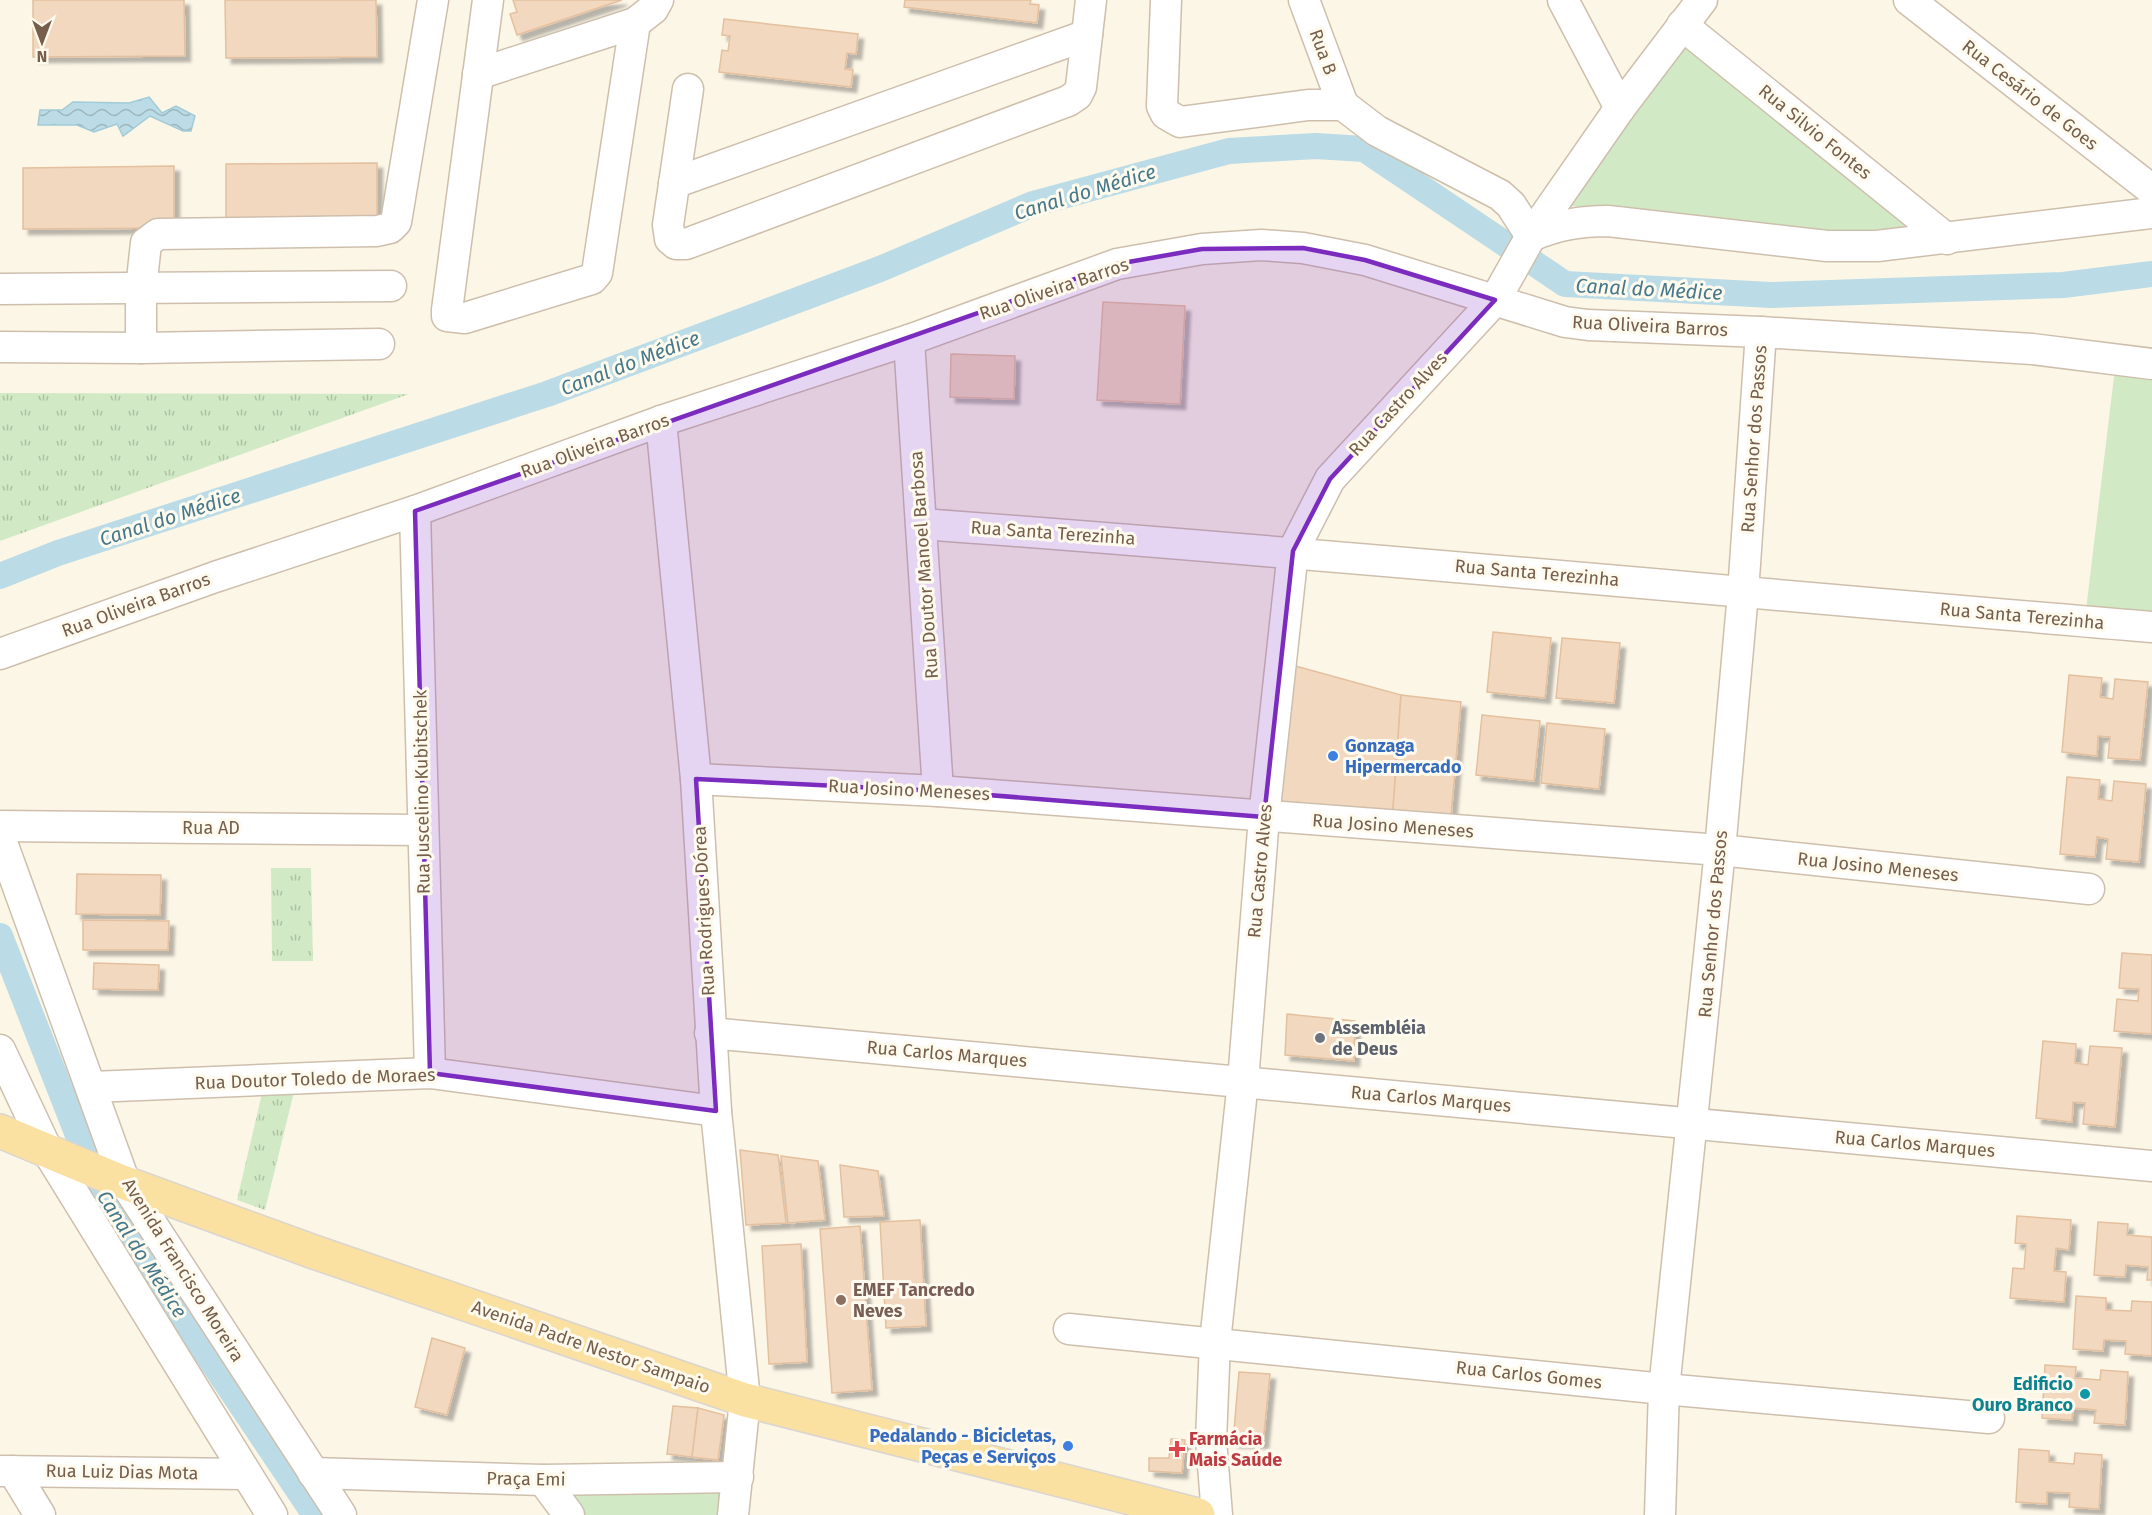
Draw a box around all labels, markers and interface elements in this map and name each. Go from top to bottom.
north arrow [12,12,72,72]
street label: Rua B [1305,26,1341,78]
street label: Rua Cesário de Goes [1958,35,2102,155]
text: N [37,47,47,66]
street label: Rua Silvio Fontes [1754,80,1876,184]
water label: Canal do Médice [1011,159,1159,225]
street label: Rua Oliveira Barros [977,253,1131,325]
water label: Canal do Médice [1575,273,1723,305]
street label: Rua Oliveira Barros [1571,311,1729,341]
water label: Canal do Médice [557,325,703,401]
street label: Rua Senhor dos Passos [1736,344,1772,534]
street label: Rua Castro Alves [1344,347,1452,461]
street label: Rua Oliveira Barros [518,409,672,483]
street label: Rua Doutor Manoel Barbosa [905,450,943,680]
water label: Canal do Médice [96,483,244,551]
street label: Rua Santa Terezinha [970,516,1136,550]
street label: Rua Santa Terezinha [1454,555,1620,591]
street label: Rua Oliveira Barros [59,568,213,642]
street label: Rua Santa Terezinha [1939,598,2105,634]
street label: Rua Juscelino Kubitschek [409,689,435,894]
place label: Gonzaga Hipermercado [1345,735,1461,778]
marker: Gonzaga Hipermercado [1326,749,1340,763]
street label: Rua Josino Meneses [828,775,990,805]
street label: Rua Castro Alves [1243,803,1277,939]
street label: Rua Josino Meneses [1311,809,1475,843]
street label: Rua AD [182,817,240,839]
street label: Rua Rodrigues Dórea [689,825,719,997]
street label: Rua Senhor dos Passos [1694,829,1732,1019]
street label: Rua Josino Meneses [1796,848,1960,886]
place label: Assembléia de Deus [1331,1017,1426,1060]
marker: Assembléia de Deus [1313,1031,1327,1045]
street label: Rua Carlos Marques [866,1036,1028,1072]
street label: Rua Doutor Toledo de Moraes [194,1064,436,1094]
street label: Rua Carlos Marques [1350,1081,1512,1117]
street label: Rua Carlos Marques [1834,1126,1996,1162]
street label: Avenida Francisco Moreira [117,1174,249,1366]
water label: Canal do Médice [92,1186,192,1322]
place label: EMEF Tancredo Neves [853,1279,975,1322]
marker: EMEF Tancredo Neves [834,1293,848,1307]
street label: Avenida Padre Nestor Sampaio [469,1296,713,1398]
street label: Rua Carlos Gomes [1455,1356,1603,1394]
place label: Edificio Ouro Branco [1972,1373,2073,1416]
marker: Edificio Ouro Branco [2078,1387,2092,1401]
place label: Pedalando - Bicicletas, Peças e Serviços [870,1425,1056,1468]
place label: Farmácia Mais Saúde [1189,1428,1282,1471]
marker: Pedalando - Bicicletas, Peças e Serviços [1061,1439,1075,1453]
marker: Farmácia Mais Saúde [1170,1442,1184,1456]
street label: Rua Luiz Dias Mota [45,1460,199,1484]
street label: Praça Emi [486,1467,566,1491]

